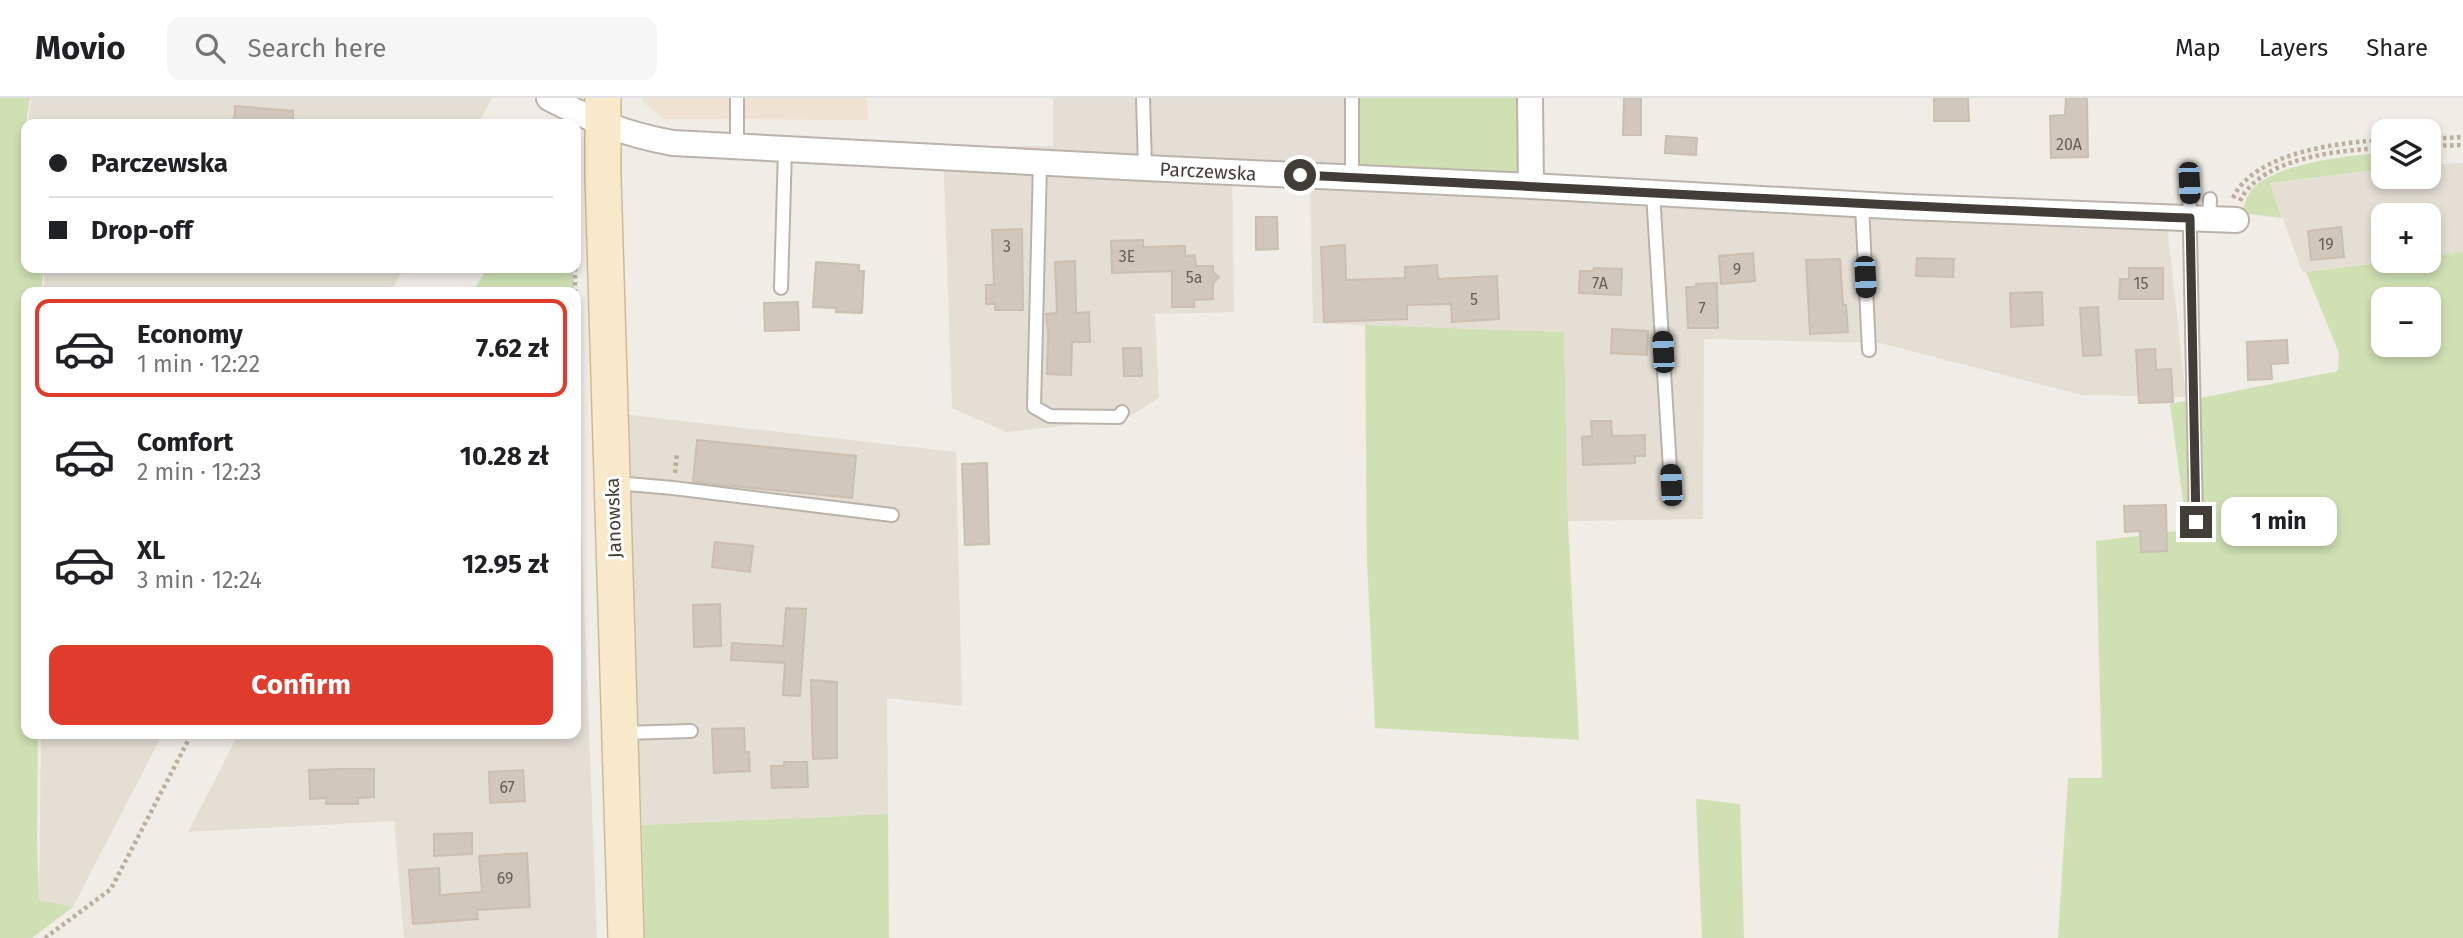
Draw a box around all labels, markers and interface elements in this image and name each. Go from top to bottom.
search box [167,17,657,80]
text: Movio [35,28,125,68]
icon: search [191,29,229,67]
text: Search here [247,33,386,64]
text: Map [2175,34,2221,62]
text: Layers [2259,34,2328,62]
text: Share [2366,34,2428,62]
map controls [2371,119,2441,357]
button: layers [2371,119,2441,189]
house number: 20A [2056,135,2083,154]
text: Parczewska [91,148,228,179]
street label: Parczewska [1159,157,1257,186]
route start [1284,159,1316,191]
car [2178,161,2201,205]
button: + [2371,203,2441,273]
text: Drop-off [91,215,193,246]
house number: 19 [2318,235,2334,254]
house number: 3 [1003,237,1011,256]
house number: 3E [1119,247,1135,266]
car [1854,255,1877,299]
house number: 9 [1733,260,1741,279]
house number: 5a [1186,268,1202,287]
house number: 7A [1592,274,1609,293]
house number: 15 [2134,274,2148,293]
button: − [2371,287,2441,357]
house number: 5 [1470,290,1478,309]
house number: 7 [1698,299,1706,318]
icon: car [53,317,116,380]
text: Economy [137,319,243,350]
car [1652,330,1675,374]
text: 7.62 zł [476,333,549,364]
text: 1 min · 12:22 [137,350,260,378]
icon: car [53,425,116,488]
text: Comfort [137,427,233,458]
text: 10.28 zł [460,441,549,472]
text: 2 min · 12:23 [137,458,261,486]
car [1660,463,1683,507]
street label: Janowska [601,477,626,559]
callout: 1 min [2220,498,2336,546]
route end [2180,506,2212,538]
text: 1 min [2251,507,2307,535]
icon: car [53,533,116,596]
text: XL [137,535,165,566]
text: 12.95 zł [462,549,549,580]
text: 3 min · 12:24 [137,566,262,594]
button: Confirm [49,645,553,725]
house number: 67 [499,778,515,797]
house number: 69 [497,869,513,888]

